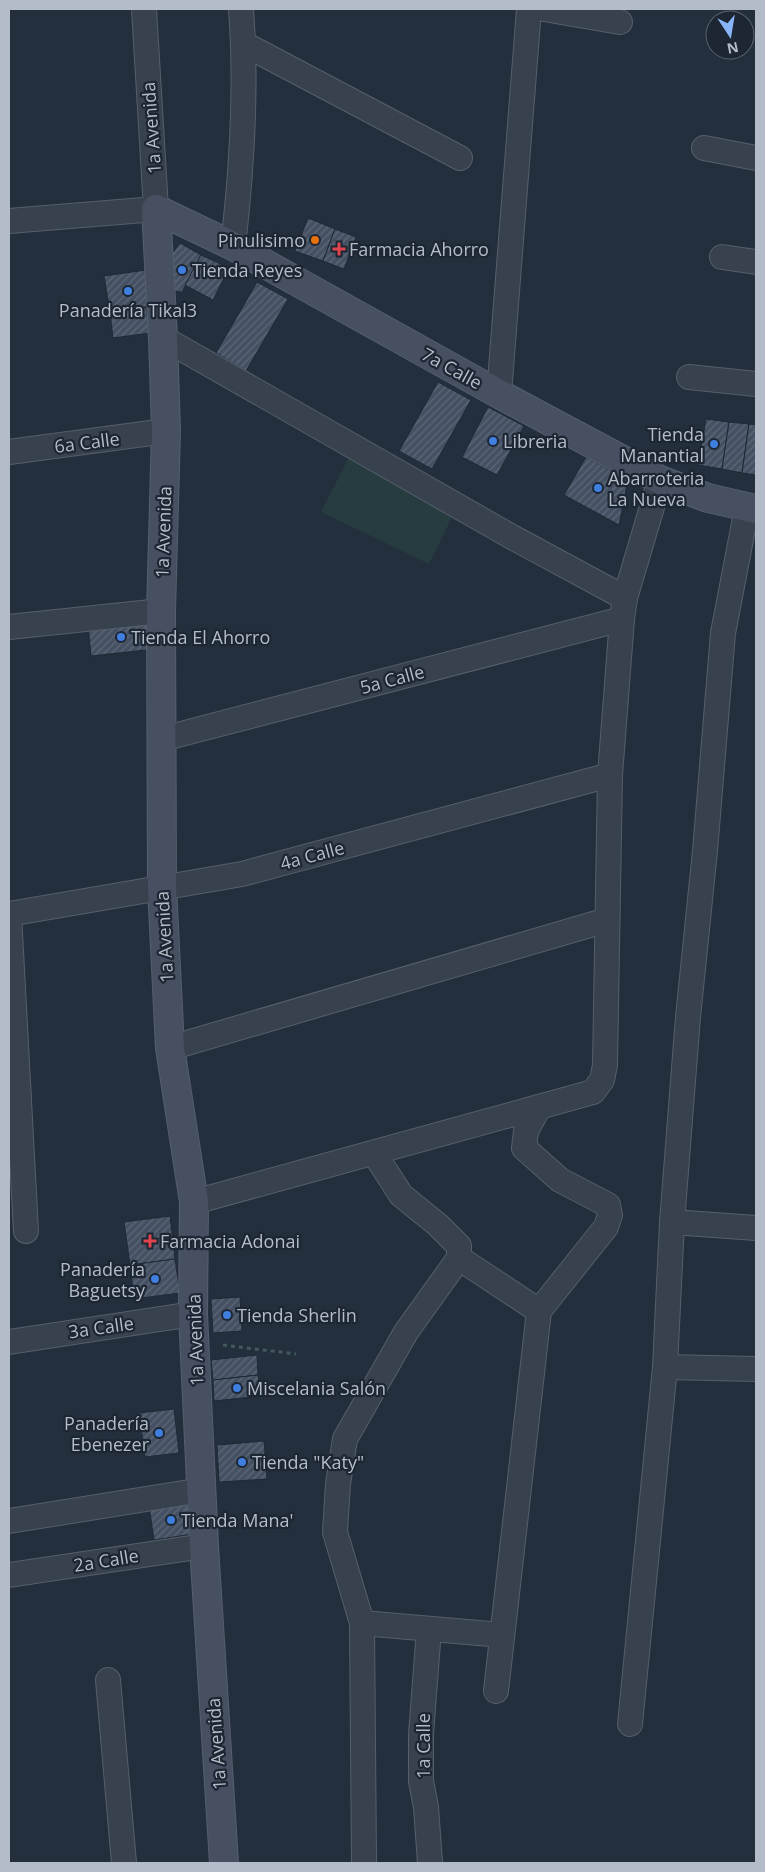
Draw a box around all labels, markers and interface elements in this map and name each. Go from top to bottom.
north arrow [705,10,755,60]
text: N [725,38,740,59]
street label: 1a Avenida [136,81,166,175]
place label: Pinulisimo [218,228,305,252]
marker: Pinulisimo [309,234,321,246]
place label: Farmacia Ahorro [349,237,489,261]
marker: Farmacia Ahorro [333,243,345,255]
place label: Tienda Reyes [192,258,302,282]
marker: Tienda Reyes [176,264,188,276]
marker: Panadería Tikal3 [122,285,134,297]
place label: Panadería Tikal3 [59,298,197,322]
street label: 7a Calle [418,342,486,394]
place label: Tienda Manantial [620,422,704,467]
street label: 6a Calle [53,426,121,458]
place label: Libreria [503,429,567,453]
marker: Libreria [487,435,499,447]
marker: Tienda Manantial [708,438,720,450]
place label: Abarroteria La Nueva [608,466,704,511]
marker: Abarroteria La Nueva [592,482,604,494]
street label: 1a Avenida [149,486,177,578]
place label: Tienda El Ahorro [131,625,270,649]
marker: Tienda El Ahorro [115,631,127,643]
street label: 5a Calle [357,659,427,699]
street label: 4a Calle [277,835,347,875]
street label: 1a Avenida [150,890,178,984]
place label: Farmacia Adonai [160,1229,300,1253]
marker: Farmacia Adonai [144,1235,156,1247]
place label: Panadería Baguetsy [60,1257,146,1302]
marker: Panadería Baguetsy [149,1273,161,1285]
street label: 1a Avenida [181,1294,209,1386]
place label: Tienda Sherlin [237,1303,357,1327]
marker: Tienda Sherlin [221,1309,233,1321]
street label: 3a Calle [67,1311,135,1343]
place label: Miscelania Salón [247,1376,386,1400]
marker: Miscelania Salón [231,1382,243,1394]
place label: Panadería Ebenezer [64,1411,150,1456]
marker: Panadería Ebenezer [153,1427,165,1439]
place label: Tienda "Katy" [252,1450,364,1474]
marker: Tienda "Katy" [236,1456,248,1468]
place label: Tienda Mana' [181,1508,293,1532]
marker: Tienda Mana' [165,1514,177,1526]
street label: 2a Calle [72,1543,140,1577]
street label: 1a Avenida [201,1697,231,1791]
street label: 1a Calle [411,1713,435,1779]

